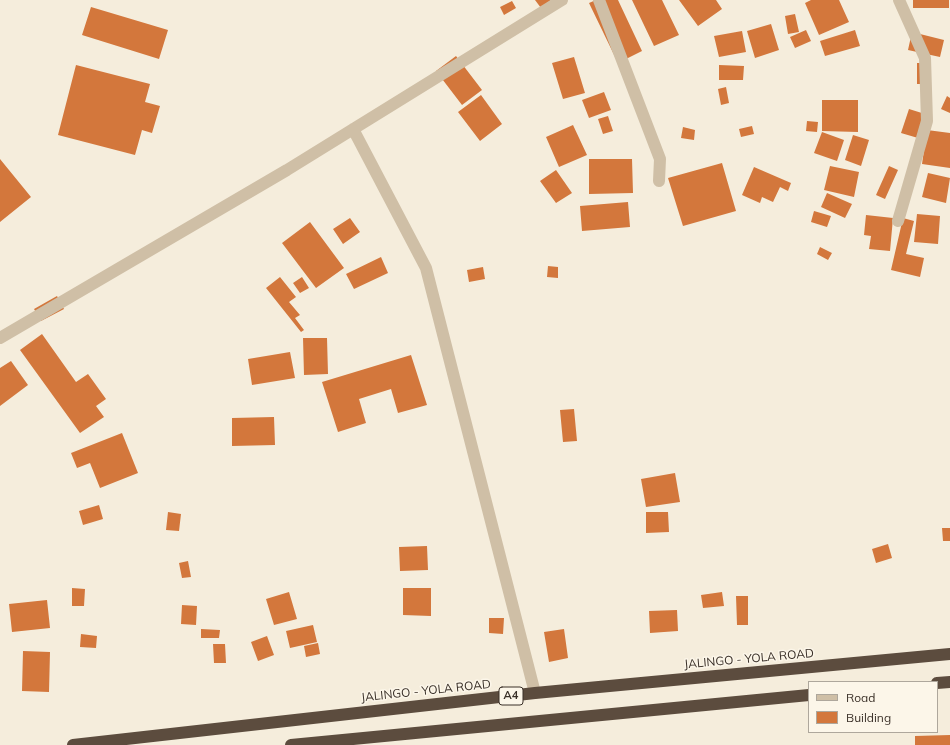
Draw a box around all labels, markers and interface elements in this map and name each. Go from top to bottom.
street label: JALINGO - YOLA ROAD [684,646,814,672]
street label: JALINGO - YOLA ROAD [360,677,492,705]
legend [808,681,938,733]
road number: A4 [499,687,523,705]
text: Road [846,690,875,705]
text: Building [846,710,891,725]

